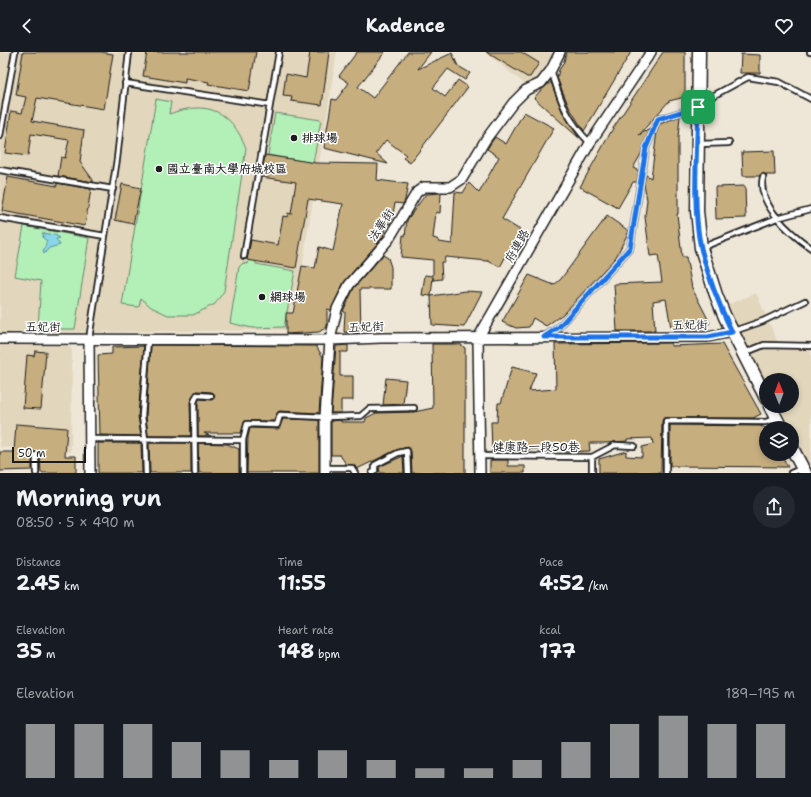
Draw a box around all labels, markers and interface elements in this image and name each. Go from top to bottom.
text: Kadence [366,14,445,38]
icon: back [16,15,38,37]
icon: heart [773,15,795,37]
pin [681,90,715,124]
icon: arrive [687,96,709,118]
place label: 排球場 [302,130,338,146]
marker: 排球場 [289,133,299,143]
place label: 國立臺南大學府城校區 [167,161,287,177]
marker: 國立臺南大學府城校區 [154,164,164,174]
street label: 法華街 [364,206,398,244]
street label: 府連路 [501,226,533,266]
place label: 網球場 [270,289,306,305]
marker: 網球場 [257,292,267,302]
street label: 五妃街 [672,317,708,333]
street label: 五妃街 [348,318,384,336]
street label: 五妃街 [25,319,61,335]
north arrow [759,373,799,413]
map controls [759,373,799,461]
button: layers [759,421,799,461]
street label: 健康路一段50巷 [492,439,580,455]
scale bar [12,445,86,464]
text: 50 m [18,446,46,461]
text: Morning run [16,484,161,513]
button: share [753,486,795,528]
text: 08:50 · 5 × 490 m [16,514,134,531]
text: Distance [16,555,61,570]
text: Time [278,555,303,570]
text: Pace [539,555,564,570]
text: 2.45 [16,570,60,596]
text: 11:55 [278,570,326,596]
text: 4:52 [539,570,585,596]
text: km [60,579,80,594]
text: /km [585,579,608,594]
text: Elevation [16,623,65,638]
text: Heart rate [278,623,334,638]
text: kcal [539,623,561,638]
text: 35 [16,638,42,664]
text: 148 [278,638,314,664]
text: 177 [539,638,576,664]
text: m [42,647,56,662]
text: bpm [314,647,340,662]
text: Elevation [16,685,74,702]
text: 189–195 m [726,685,795,702]

